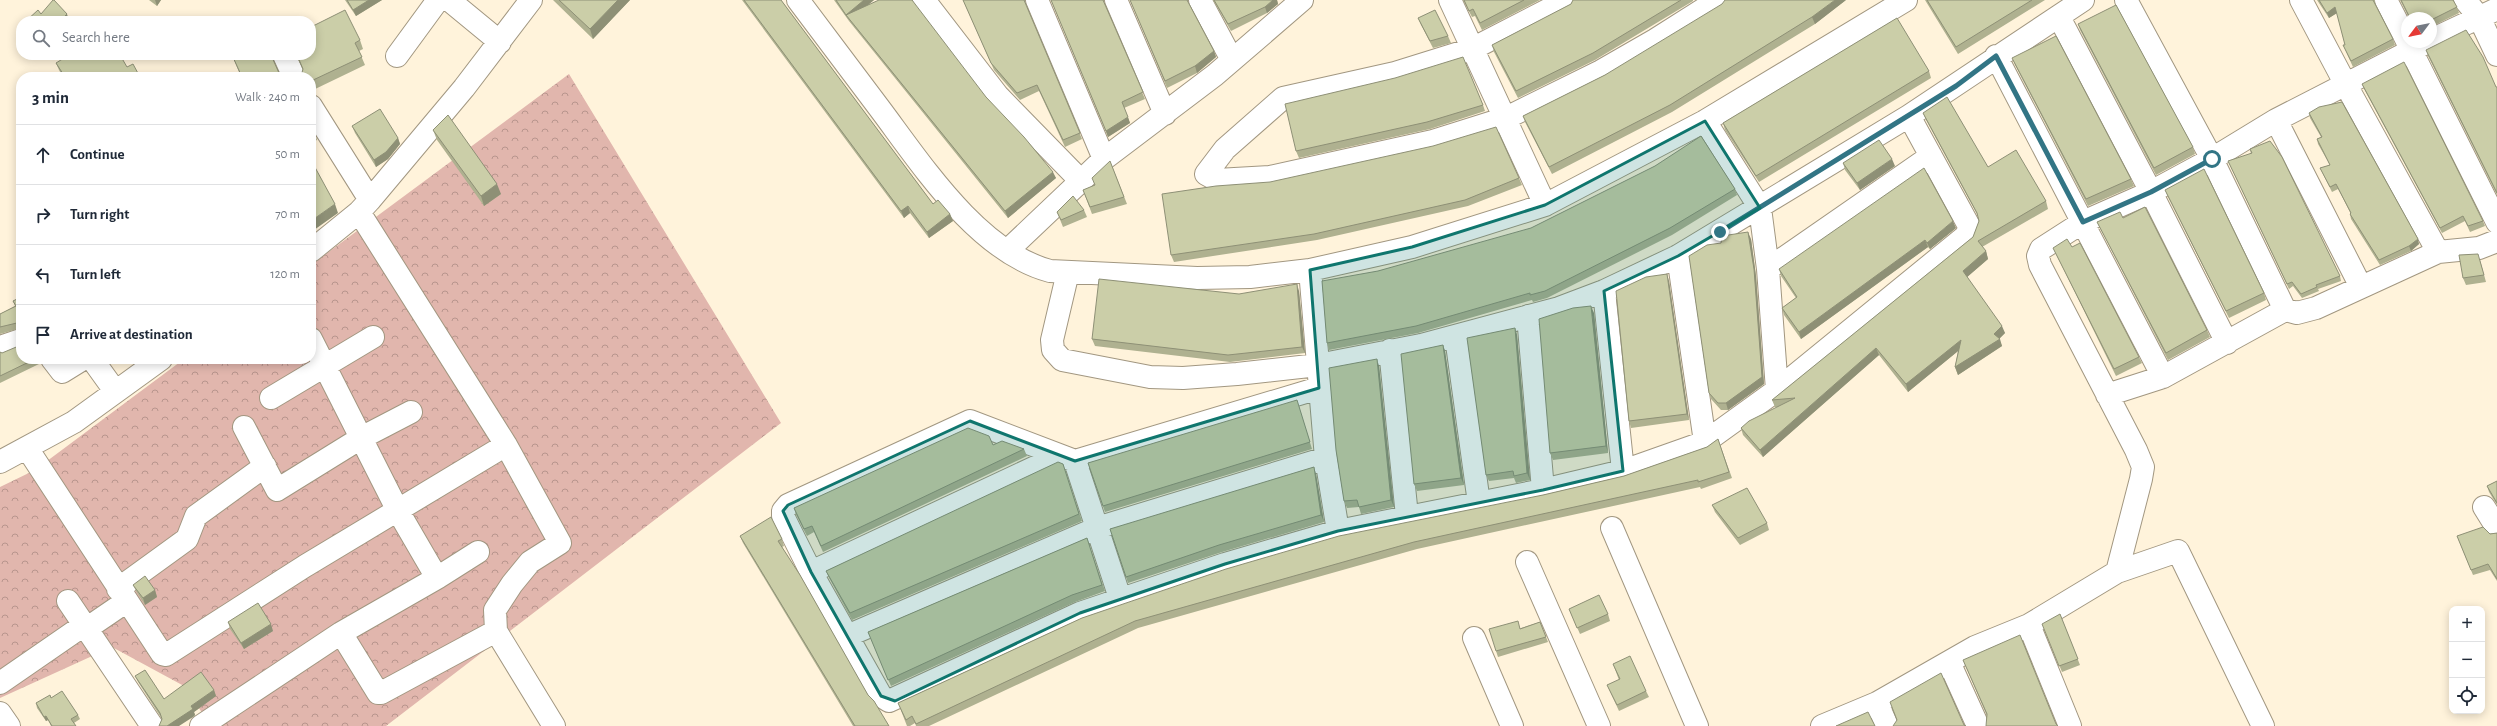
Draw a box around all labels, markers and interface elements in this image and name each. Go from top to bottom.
north arrow [2401,12,2437,48]
search box [16,16,316,60]
icon: search [30,27,52,49]
text: Search here [62,30,130,45]
text: 3 min [32,89,69,106]
text: Walk · 240 m [235,91,300,104]
icon: ahead [32,144,54,166]
text: Continue [70,147,125,162]
text: 50 m [275,148,300,161]
route start [2203,150,2221,168]
icon: right [32,204,54,226]
text: Turn right [70,207,129,222]
text: 70 m [275,208,300,221]
route end [1711,223,1729,241]
icon: left [32,264,54,286]
text: Turn left [70,267,121,282]
text: 120 m [270,268,300,281]
icon: arrive [32,324,54,346]
text: Arrive at destination [70,327,193,342]
map controls [2449,606,2485,714]
button: + [2449,606,2485,642]
button: − [2449,642,2485,678]
button: locate [2449,678,2485,714]

